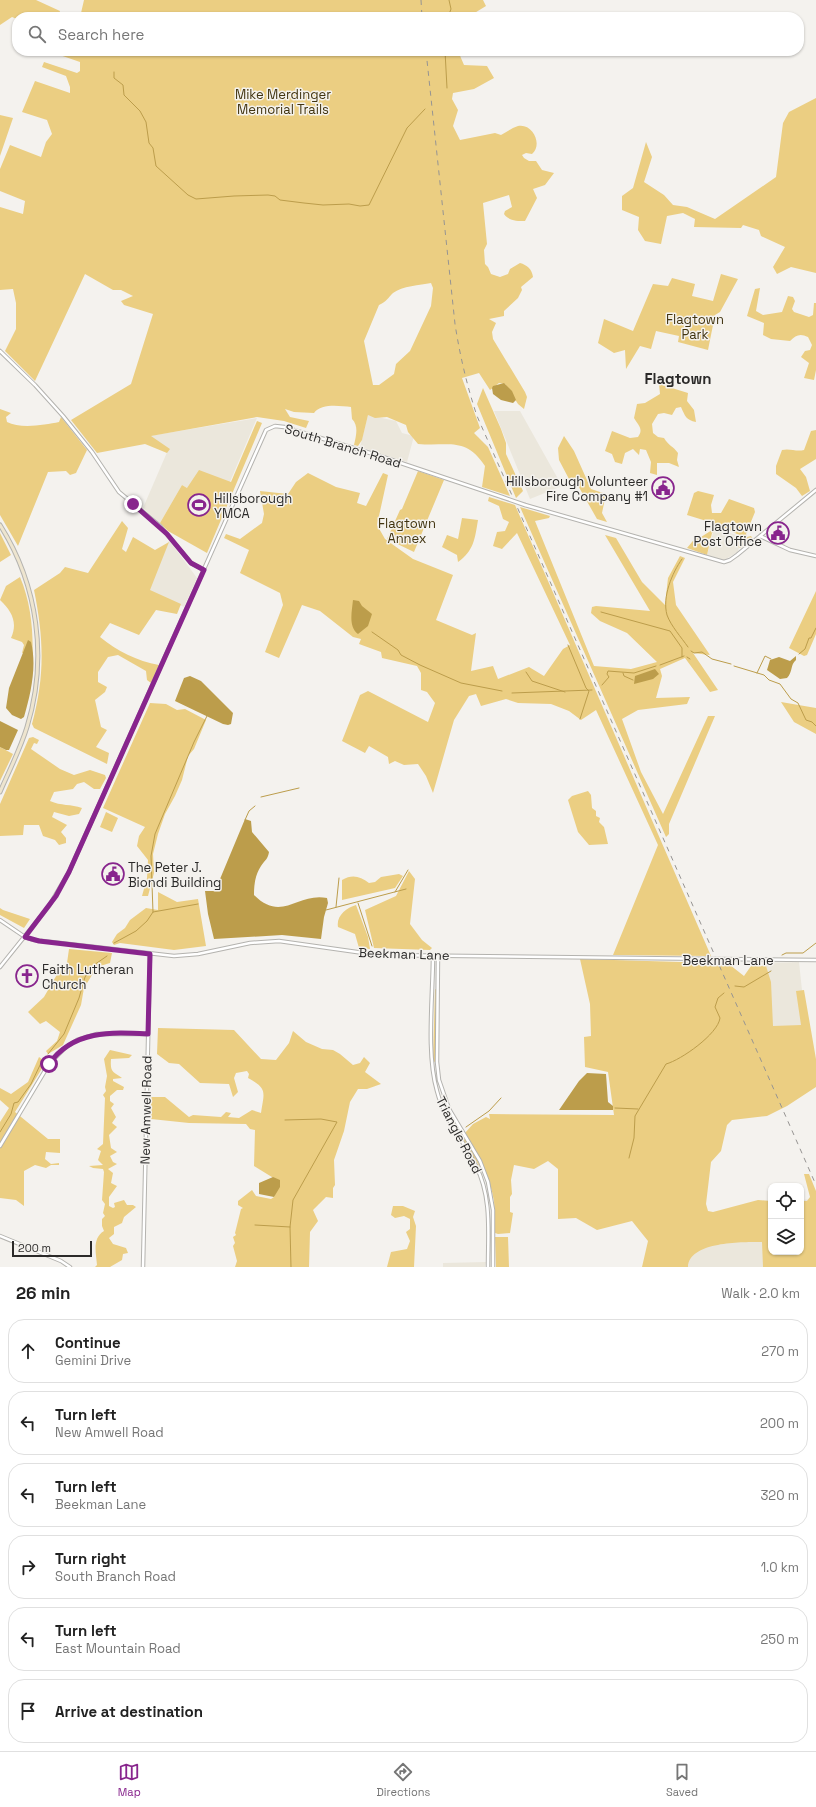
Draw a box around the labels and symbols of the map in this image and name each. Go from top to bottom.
park label: Mike Merdinger Memorial Trails [235,86,331,118]
park label: Flagtown Park [666,311,724,343]
district label: Flagtown [645,369,711,388]
street label: South Branch Road [283,420,403,472]
place label: Hillsborough Volunteer Fire Company #1 [506,473,648,505]
public building icon: Hillsborough Volunteer Fire Company #1 [650,475,676,501]
place label: Hillsborough YMCA [214,490,292,522]
sports icon: Hillsborough YMCA [186,492,212,518]
route end [124,495,142,513]
park label: Flagtown Annex [378,515,436,547]
place label: Flagtown Post Office [693,518,762,550]
public building icon: Flagtown Post Office [765,520,791,546]
place label: The Peter J. Biondi Building [128,859,221,891]
public building icon: The Peter J. Biondi Building [100,861,126,887]
street label: Beekman Lane [358,944,450,964]
street label: Beekman Lane [682,952,774,969]
place label: Faith Lutheran Church [42,961,134,993]
church icon: Faith Lutheran Church [14,963,40,989]
route start [40,1055,58,1073]
street label: New Amwell Road [137,1056,155,1164]
street label: Triangle Road [432,1093,486,1177]
scale bar [12,1239,92,1258]

